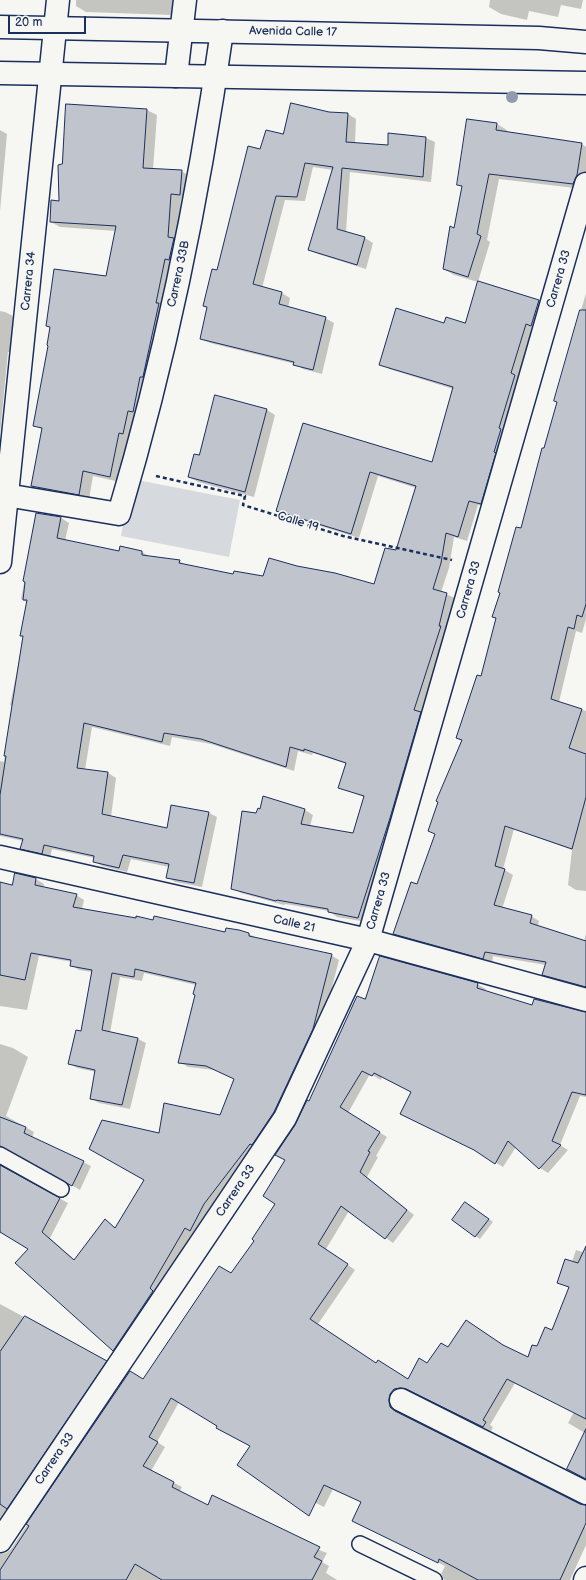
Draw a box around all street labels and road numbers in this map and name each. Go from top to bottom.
street label: Avenida Calle 17 [249,24,337,40]
street label: Carrera 33B [165,239,193,309]
street label: Carrera 33 [544,248,574,310]
street label: Carrera 34 [19,251,39,311]
street label: Calle 19 [276,509,320,535]
street label: Carrera 33 [454,559,484,621]
street label: Carrera 33 [364,870,394,932]
street label: Calle 21 [272,912,316,936]
street label: Carrera 33 [213,1162,259,1220]
street label: Carrera 33 [32,1430,78,1488]

